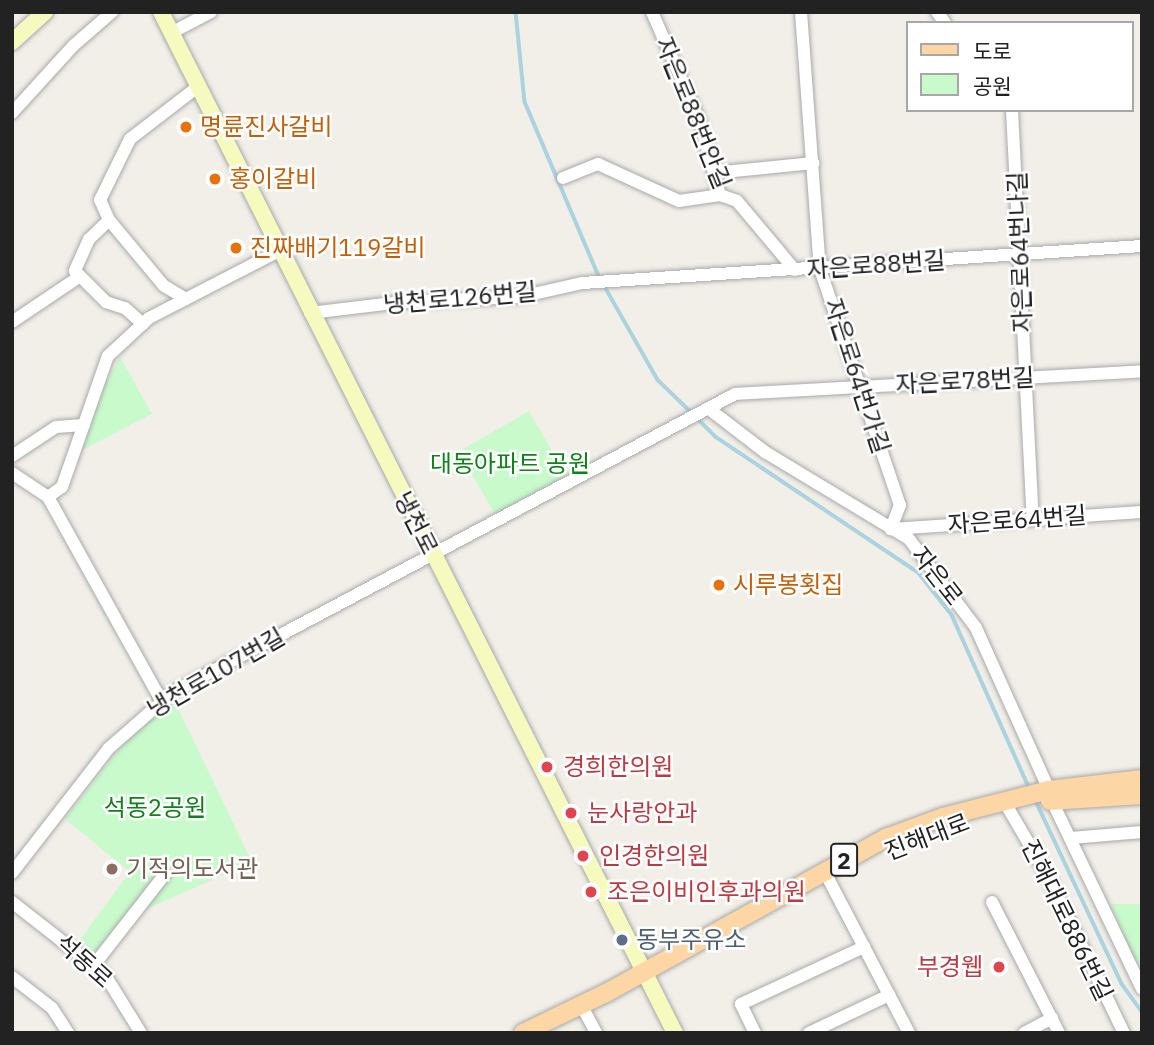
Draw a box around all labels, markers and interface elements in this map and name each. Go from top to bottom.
legend [906,21,1133,112]
street label: 자은로88번안길 [649,33,737,193]
text: 도로 [973,37,1012,65]
text: 공원 [973,72,1012,100]
place label: 명륜진사갈비 [200,113,332,141]
marker: 명륜진사갈비 [178,119,194,135]
place label: 홍이갈비 [229,165,317,193]
marker: 홍이갈비 [207,171,223,187]
street label: 자은로64번나길 [1003,171,1037,333]
place label: 진짜배기119갈비 [250,234,426,262]
marker: 진짜배기119갈비 [228,240,244,256]
street label: 자은로88번길 [806,246,946,284]
street label: 냉천로126번길 [382,277,538,319]
street label: 자은로64번가길 [818,295,896,457]
street label: 자은로78번길 [895,363,1035,399]
park label: 대동아파트 공원 [430,450,590,478]
street label: 냉천로 [388,487,444,559]
street label: 자은로64번길 [947,501,1087,539]
street label: 자은로 [905,541,969,611]
place label: 시루봉횟집 [733,571,843,599]
marker: 시루봉횟집 [711,577,727,593]
street label: 냉천로107번길 [142,622,290,724]
place label: 경희한의원 [563,753,673,781]
marker: 경희한의원 [537,757,557,777]
park label: 석동2공원 [104,794,206,822]
place label: 눈사랑안과 [587,799,697,827]
marker: 눈사랑안과 [561,803,581,823]
street label: 진해대로 [881,808,973,866]
street label: 진해대로886번길 [1016,835,1118,1005]
road number: 2 [830,840,858,880]
place label: 인경한의원 [599,842,709,870]
marker: 인경한의원 [573,846,593,866]
place label: 기적의도서관 [126,855,258,883]
marker: 기적의도서관 [104,861,120,877]
place label: 조은이비인후과의원 [607,878,806,906]
marker: 조은이비인후과의원 [581,882,601,902]
place label: 동부주유소 [636,926,746,954]
street label: 석동로 [50,928,118,994]
marker: 동부주유소 [614,932,630,948]
place label: 부경웹 [917,953,983,981]
marker: 부경웹 [989,957,1009,977]

